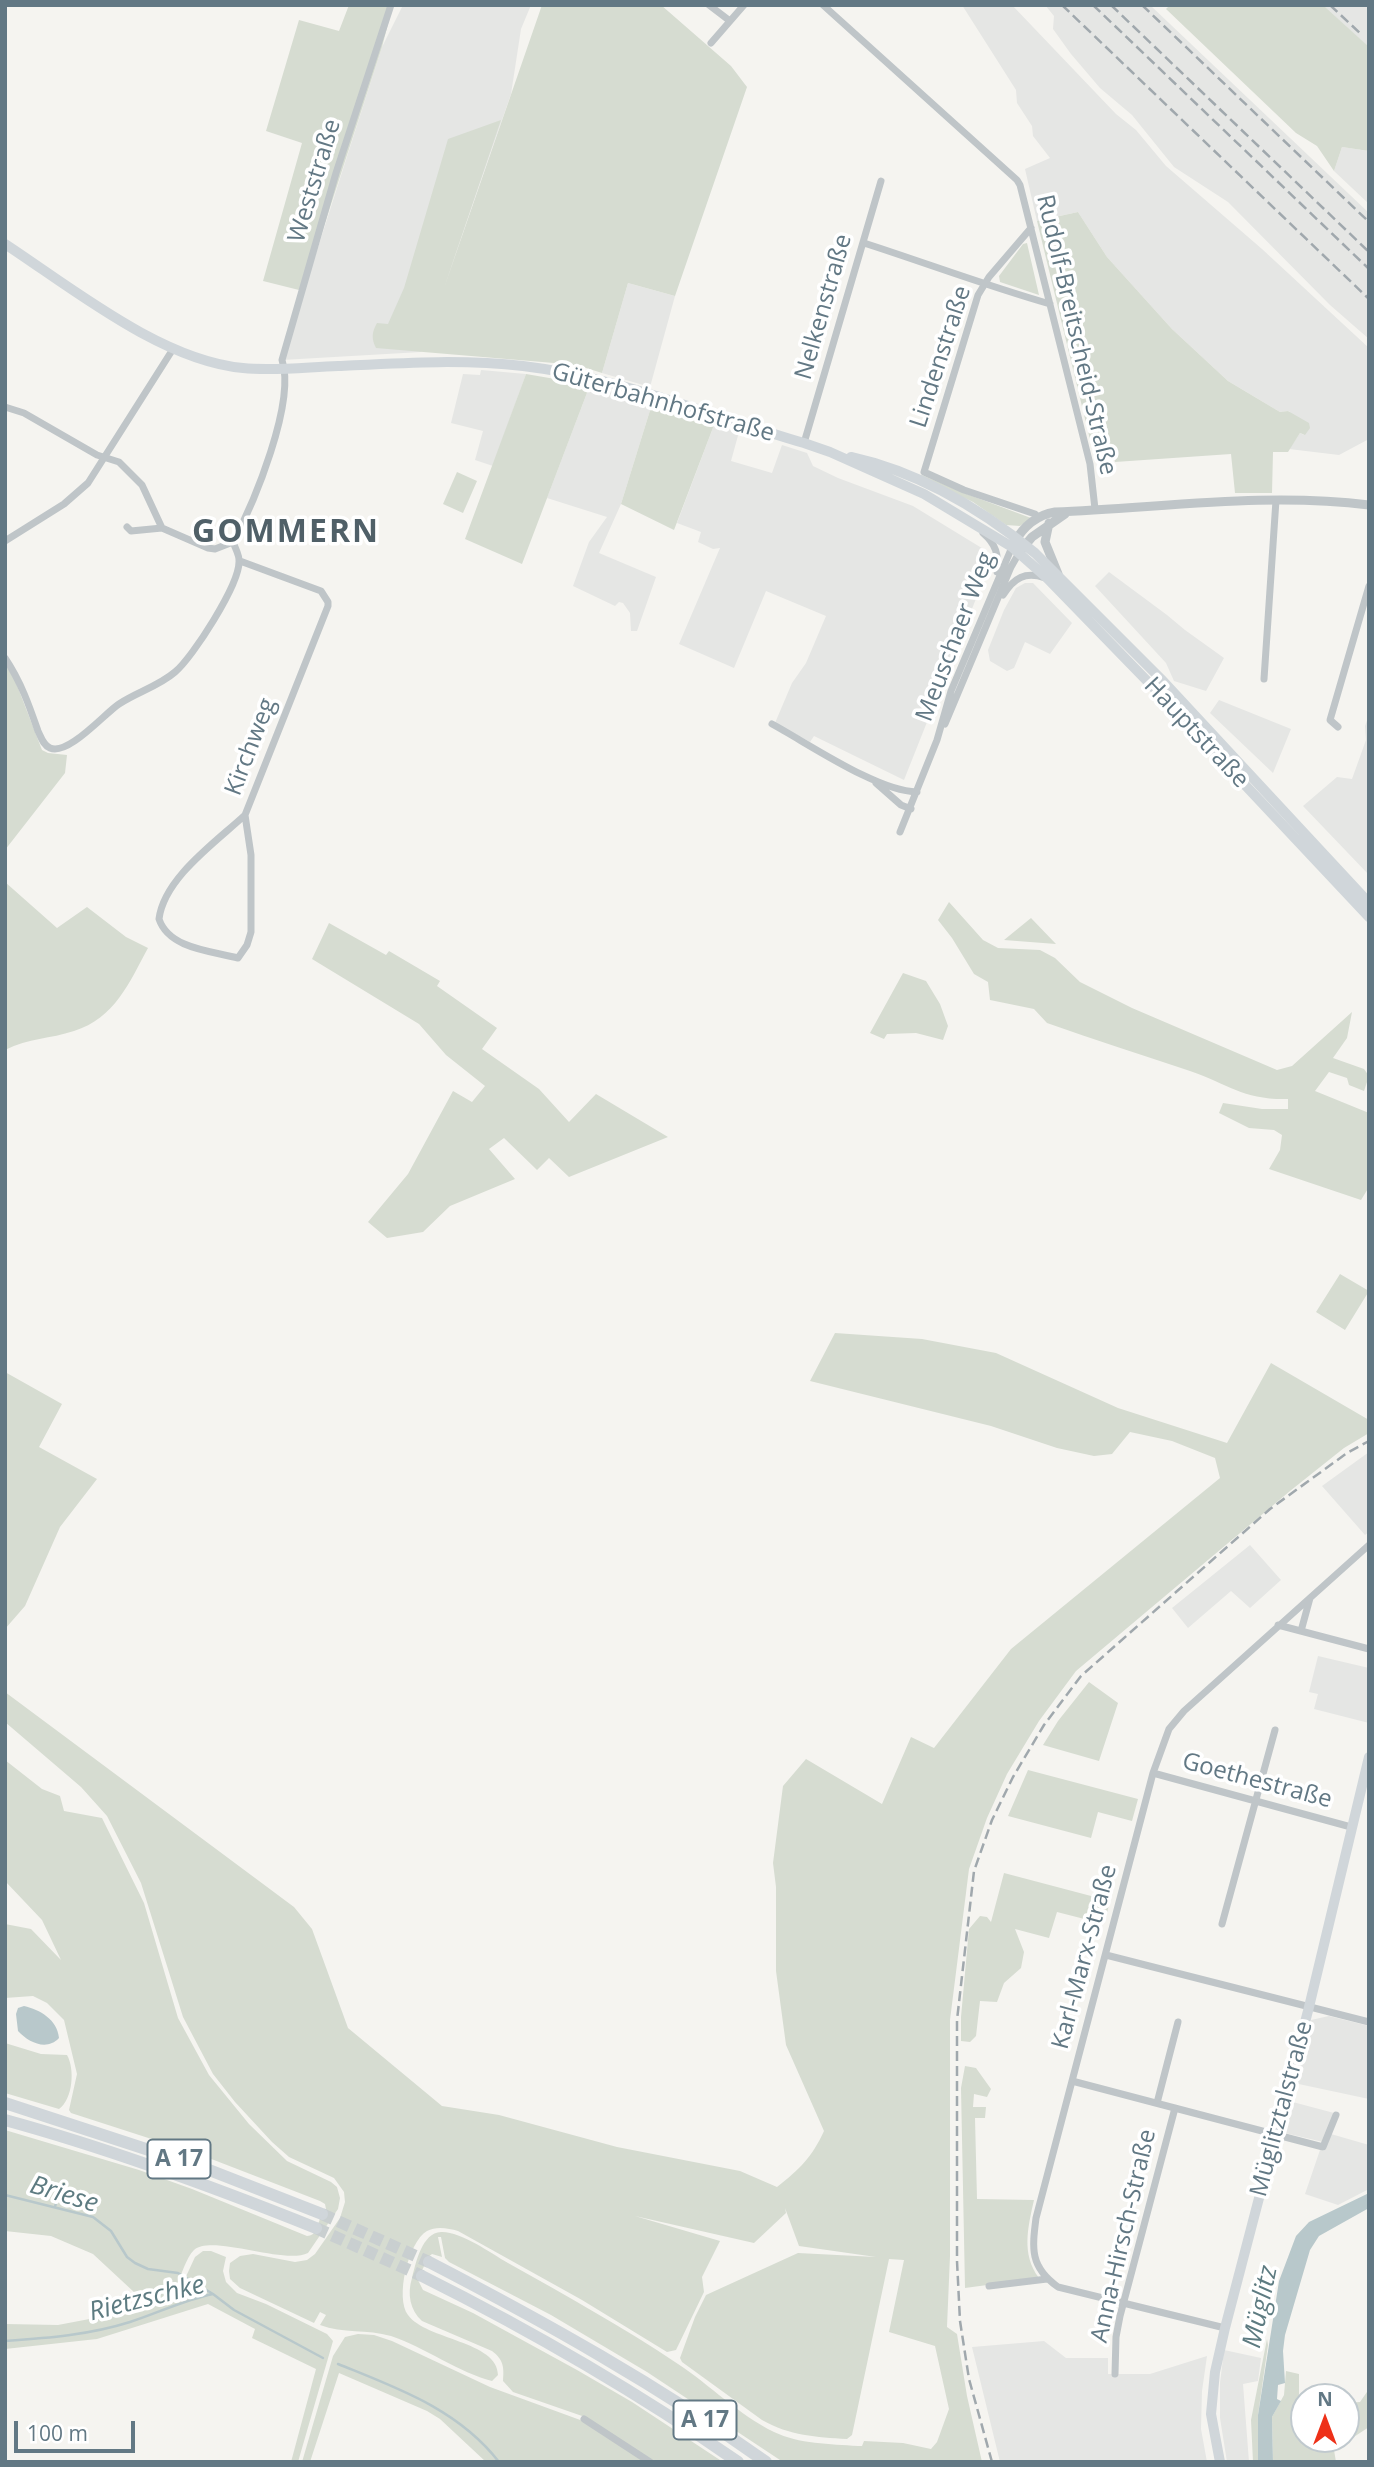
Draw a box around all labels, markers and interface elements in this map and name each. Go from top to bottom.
street label: Weststraße [283,116,347,246]
street label: Rudolf-Breitscheid-Straße [1030,192,1122,478]
street label: Nelkenstraße [789,231,859,383]
street label: Lindenstraße [904,282,978,432]
street label: Güterbahnhofstraße [548,357,778,449]
district label: GOMMERN [193,514,379,552]
street label: Meuschaer Weg [910,548,1002,726]
street label: Hauptstraße [1138,672,1254,794]
street label: Kirchweg [219,694,283,800]
street label: Goethestraße [1179,1747,1335,1815]
street label: Karl-Marx-Straße [1047,1862,1123,2052]
street label: Müglitztalstraße [1245,2018,1319,2200]
street label: Anna-Hirsch-Straße [1085,2127,1163,2345]
road number: A 17 [148,2140,210,2178]
water label: Briese [26,2170,102,2220]
water label: Müglitz [1237,2263,1285,2351]
water label: Rietzschke [86,2270,208,2328]
north arrow [1290,2383,1360,2453]
text: N [1317,2386,1333,2412]
road number: A 17 [674,2400,736,2440]
scale bar [18,2408,138,2452]
text: 100 m [27,2419,88,2447]

